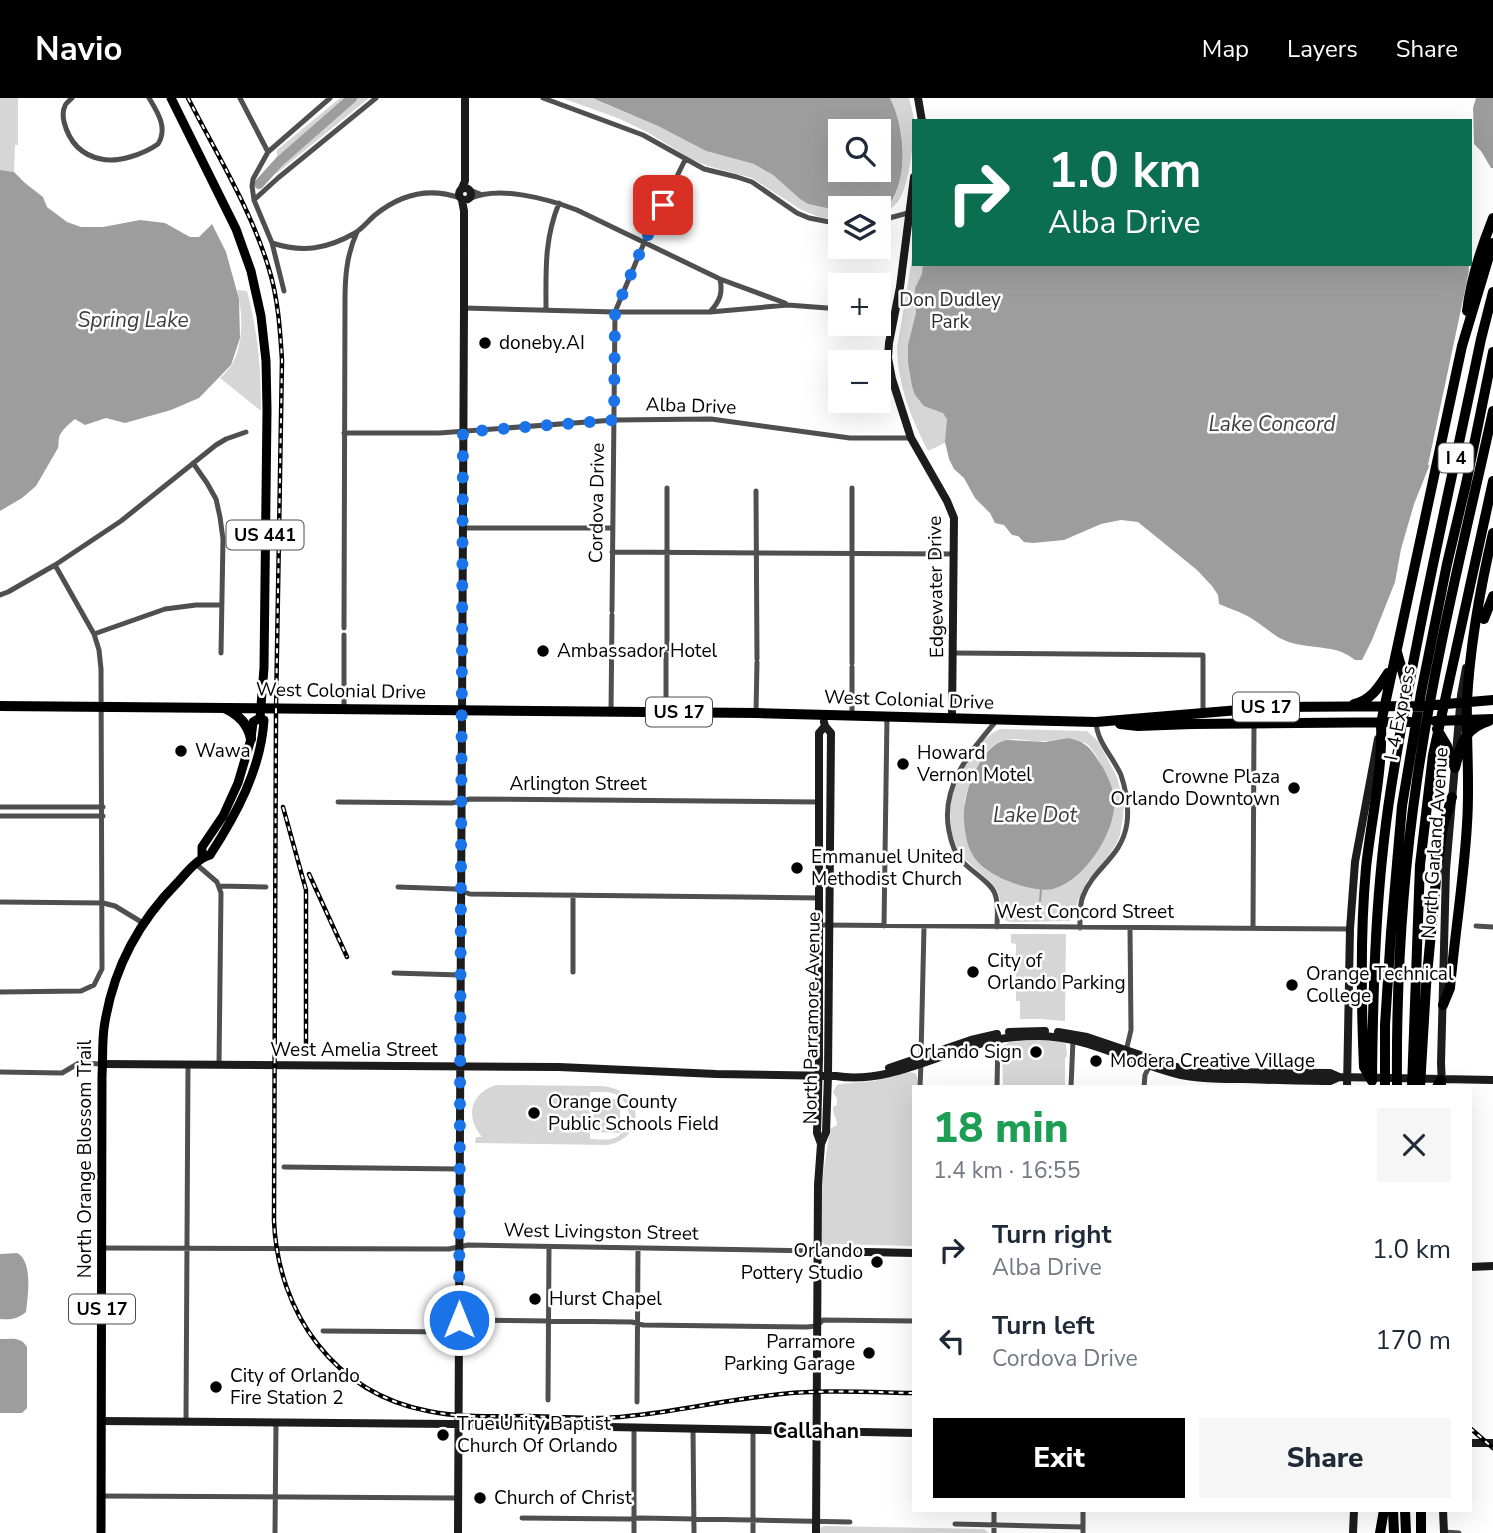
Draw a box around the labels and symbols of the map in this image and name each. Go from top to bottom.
pin [633,175,693,235]
park label: Don Dudley Park [899,287,1001,335]
water label: Spring Lake [77,306,189,334]
place label: doneby.AI [499,330,585,356]
marker: doneby.AI [477,335,493,351]
street label: Alba Drive [645,391,737,421]
water label: Lake Concord [1208,410,1336,438]
street label: Cordova Drive [583,443,611,563]
road number: I 4 [1438,444,1474,472]
street label: Edgewater Drive [922,516,950,658]
road number: US 441 [226,520,304,550]
place label: Ambassador Hotel [557,638,718,664]
marker: Ambassador Hotel [535,643,551,659]
street label: I-4 Express [1378,663,1422,763]
street label: West Colonial Drive [256,677,426,705]
street label: West Colonial Drive [824,684,994,716]
road number: US 17 [1233,692,1299,722]
road number: US 17 [646,698,712,726]
place label: Wawa [195,738,251,764]
place label: Howard Vernon Motel [916,740,1032,788]
marker: Wawa [173,743,189,759]
street label: North Garland Avenue [1415,746,1455,940]
marker: Howard Vernon Motel [895,756,911,772]
place label: Crowne Plaza Orlando Downtown [1111,764,1280,812]
street label: Arlington Street [509,771,647,797]
marker: Crowne Plaza Orlando Downtown [1286,780,1302,796]
water label: Lake Dot [993,801,1078,829]
place label: Emmanuel United Methodist Church [811,844,964,892]
marker: Emmanuel United Methodist Church [789,860,805,876]
street label: West Concord Street [996,899,1174,925]
street label: North Parramore Avenue [797,911,827,1125]
place label: City of Orlando Parking [987,948,1126,996]
place label: Orange Technical College [1306,961,1454,1009]
marker: City of Orlando Parking [965,964,981,980]
marker: Orange Technical College [1284,977,1300,993]
street label: West Amelia Street [270,1037,438,1063]
place label: Orlando Sign [910,1039,1022,1065]
street label: North Orange Blossom Trail [72,1040,98,1278]
marker: Orlando Sign [1028,1044,1044,1060]
place label: Modera Creative Village [1110,1048,1315,1074]
marker: Modera Creative Village [1088,1053,1104,1069]
place label: Orange County Public Schools Field [548,1089,719,1137]
marker: Orange County Public Schools Field [526,1105,542,1121]
street label: West Livingston Street [503,1217,699,1247]
place label: Orlando Pottery Studio [741,1238,863,1286]
marker: Orlando Pottery Studio [869,1254,885,1270]
position arrow [422,1283,496,1357]
place label: Hurst Chapel [549,1286,662,1312]
marker: Hurst Chapel [527,1291,543,1307]
road number: US 17 [69,1294,135,1324]
place label: Parramore Parking Garage [724,1329,855,1377]
marker: Parramore Parking Garage [861,1345,877,1361]
place label: City of Orlando Fire Station 2 [230,1363,360,1411]
marker: City of Orlando Fire Station 2 [208,1379,224,1395]
place label: True Unity Baptist Church Of Orlando [457,1411,618,1459]
district label: Callahan [773,1417,859,1445]
marker: True Unity Baptist Church Of Orlando [435,1427,451,1443]
place label: Church of Christ [494,1485,632,1511]
marker: Church of Christ [472,1490,488,1506]

